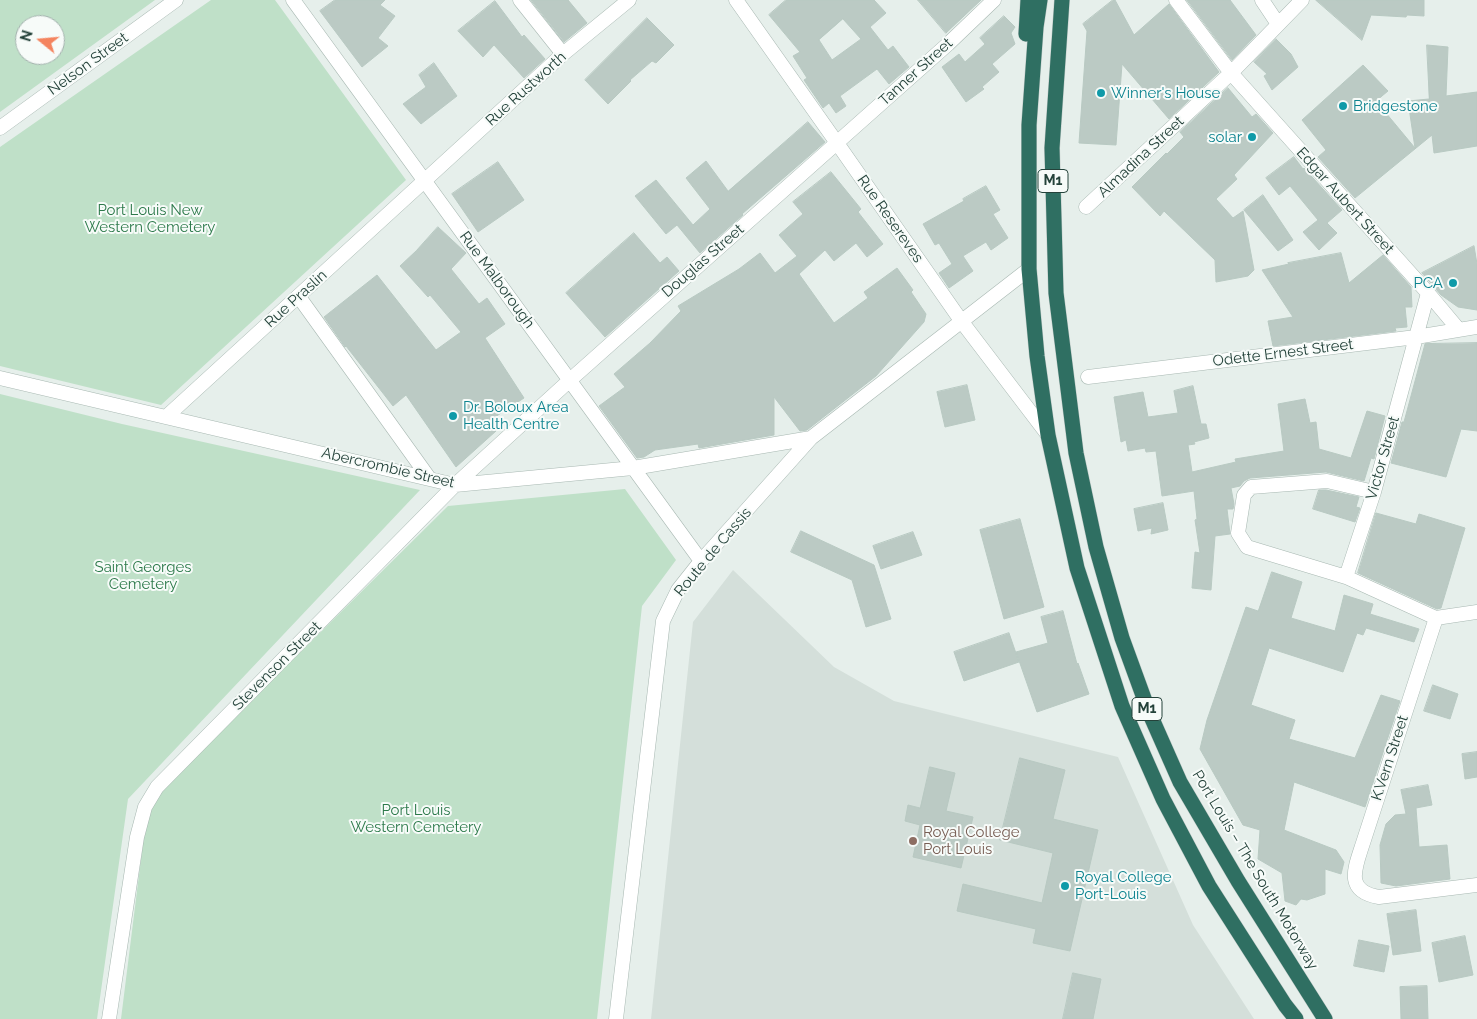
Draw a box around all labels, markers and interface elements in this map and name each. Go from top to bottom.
north arrow [15,15,65,65]
text: N [17,28,36,43]
street label: Nelson Street [44,29,132,99]
street label: Tanner Street [876,34,956,110]
street label: Rue Rustworth [482,48,570,130]
place label: Winner's House [1111,84,1220,102]
marker: Winner's House [1095,87,1107,99]
place label: Bridgestone [1353,97,1438,115]
marker: Bridgestone [1337,100,1349,112]
street label: Almadina Street [1094,113,1188,201]
place label: solar [1208,128,1242,146]
marker: solar [1246,131,1258,143]
street label: Edgar Aubert Street [1292,144,1398,258]
road number: M1 [1038,170,1068,192]
street label: Rue Resereves [853,172,927,266]
park label: Port Louis New Western Cemetery [85,201,215,236]
street label: Douglas Street [658,221,748,301]
street label: Rue Malborough [456,228,538,332]
street label: Rue Praslin [261,266,331,332]
place label: PCA [1413,274,1443,292]
marker: PCA [1447,277,1459,289]
street label: Odette Ernest Street [1212,335,1354,371]
place label: Dr. Boloux Area Health Centre [463,398,569,433]
marker: Dr. Boloux Area Health Centre [447,410,459,422]
street label: Victor Street [1362,414,1404,502]
street label: Abercrombie Street [320,444,456,492]
street label: Route de Cassis [671,504,755,600]
park label: Saint Georges Cemetery [95,558,191,593]
street label: Stevenson Street [229,618,325,714]
road number: M1 [1132,698,1162,721]
street label: K.Vern Street [1368,713,1412,803]
street label: Port Louis – The South Motorway [1188,767,1322,973]
park label: Port Louis Western Cemetery [351,801,481,836]
place label: Royal College Port Louis [923,823,1019,858]
marker: Royal College Port Louis [907,835,919,847]
place label: Royal College Port-Louis [1075,868,1171,903]
marker: Royal College Port-Louis [1059,880,1071,892]

